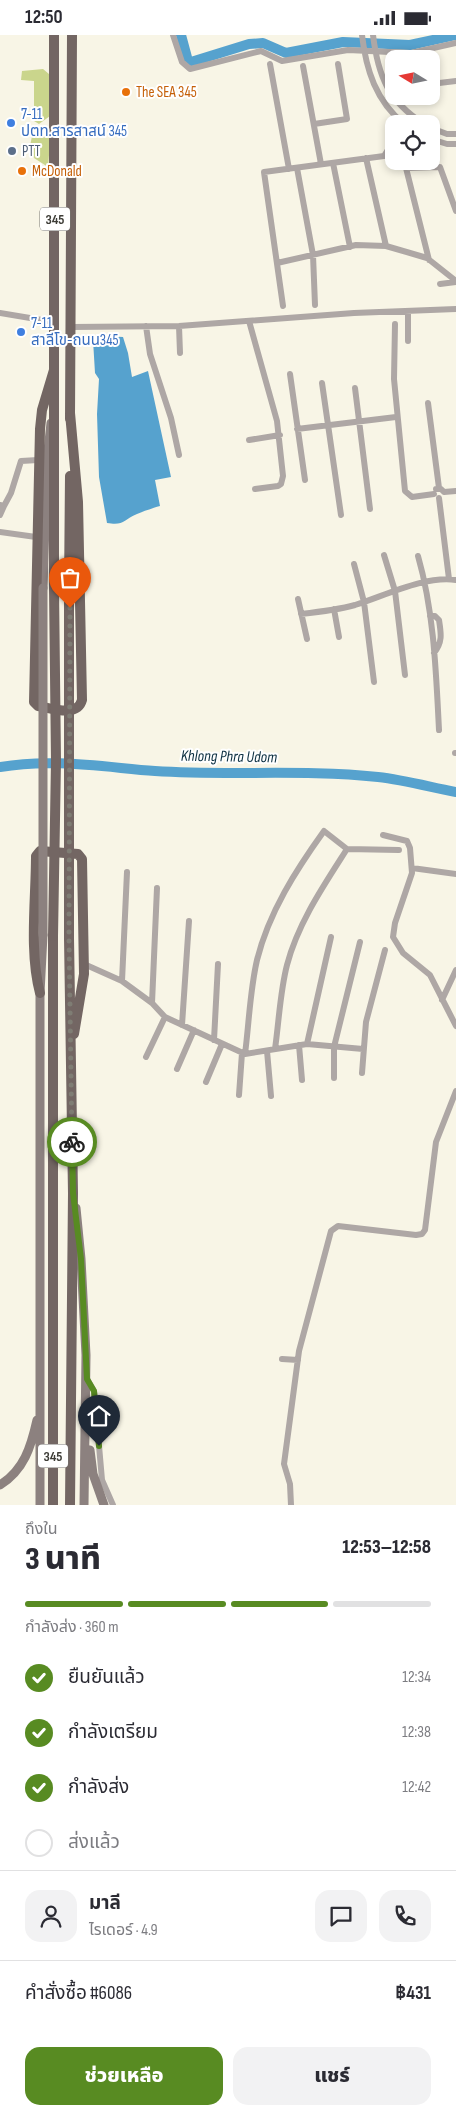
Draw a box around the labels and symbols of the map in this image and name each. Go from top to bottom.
north arrow [385,50,440,105]
place label: The SEA 345 [136,83,197,102]
marker: The SEA 345 [120,86,132,98]
place label: 7-11 ปตท.สารสาสน์ 345 [21,105,127,141]
marker: 7-11 ปตท.สารสาสน์ 345 [5,117,17,129]
place label: PTT [22,142,41,161]
marker: PTT [6,145,18,157]
place label: McDonald [32,162,82,181]
marker: McDonald [16,165,28,177]
road number: 345 [40,207,70,230]
place label: 7-11 สาลีโข-ถนน345 [31,314,118,350]
marker: 7-11 สาลีโข-ถนน345 [15,326,27,338]
pin [49,557,91,608]
water label: Khlong Phra Udom [181,747,277,767]
courier [47,1117,97,1167]
pin [78,1395,120,1446]
road number: 345 [38,1445,68,1467]

